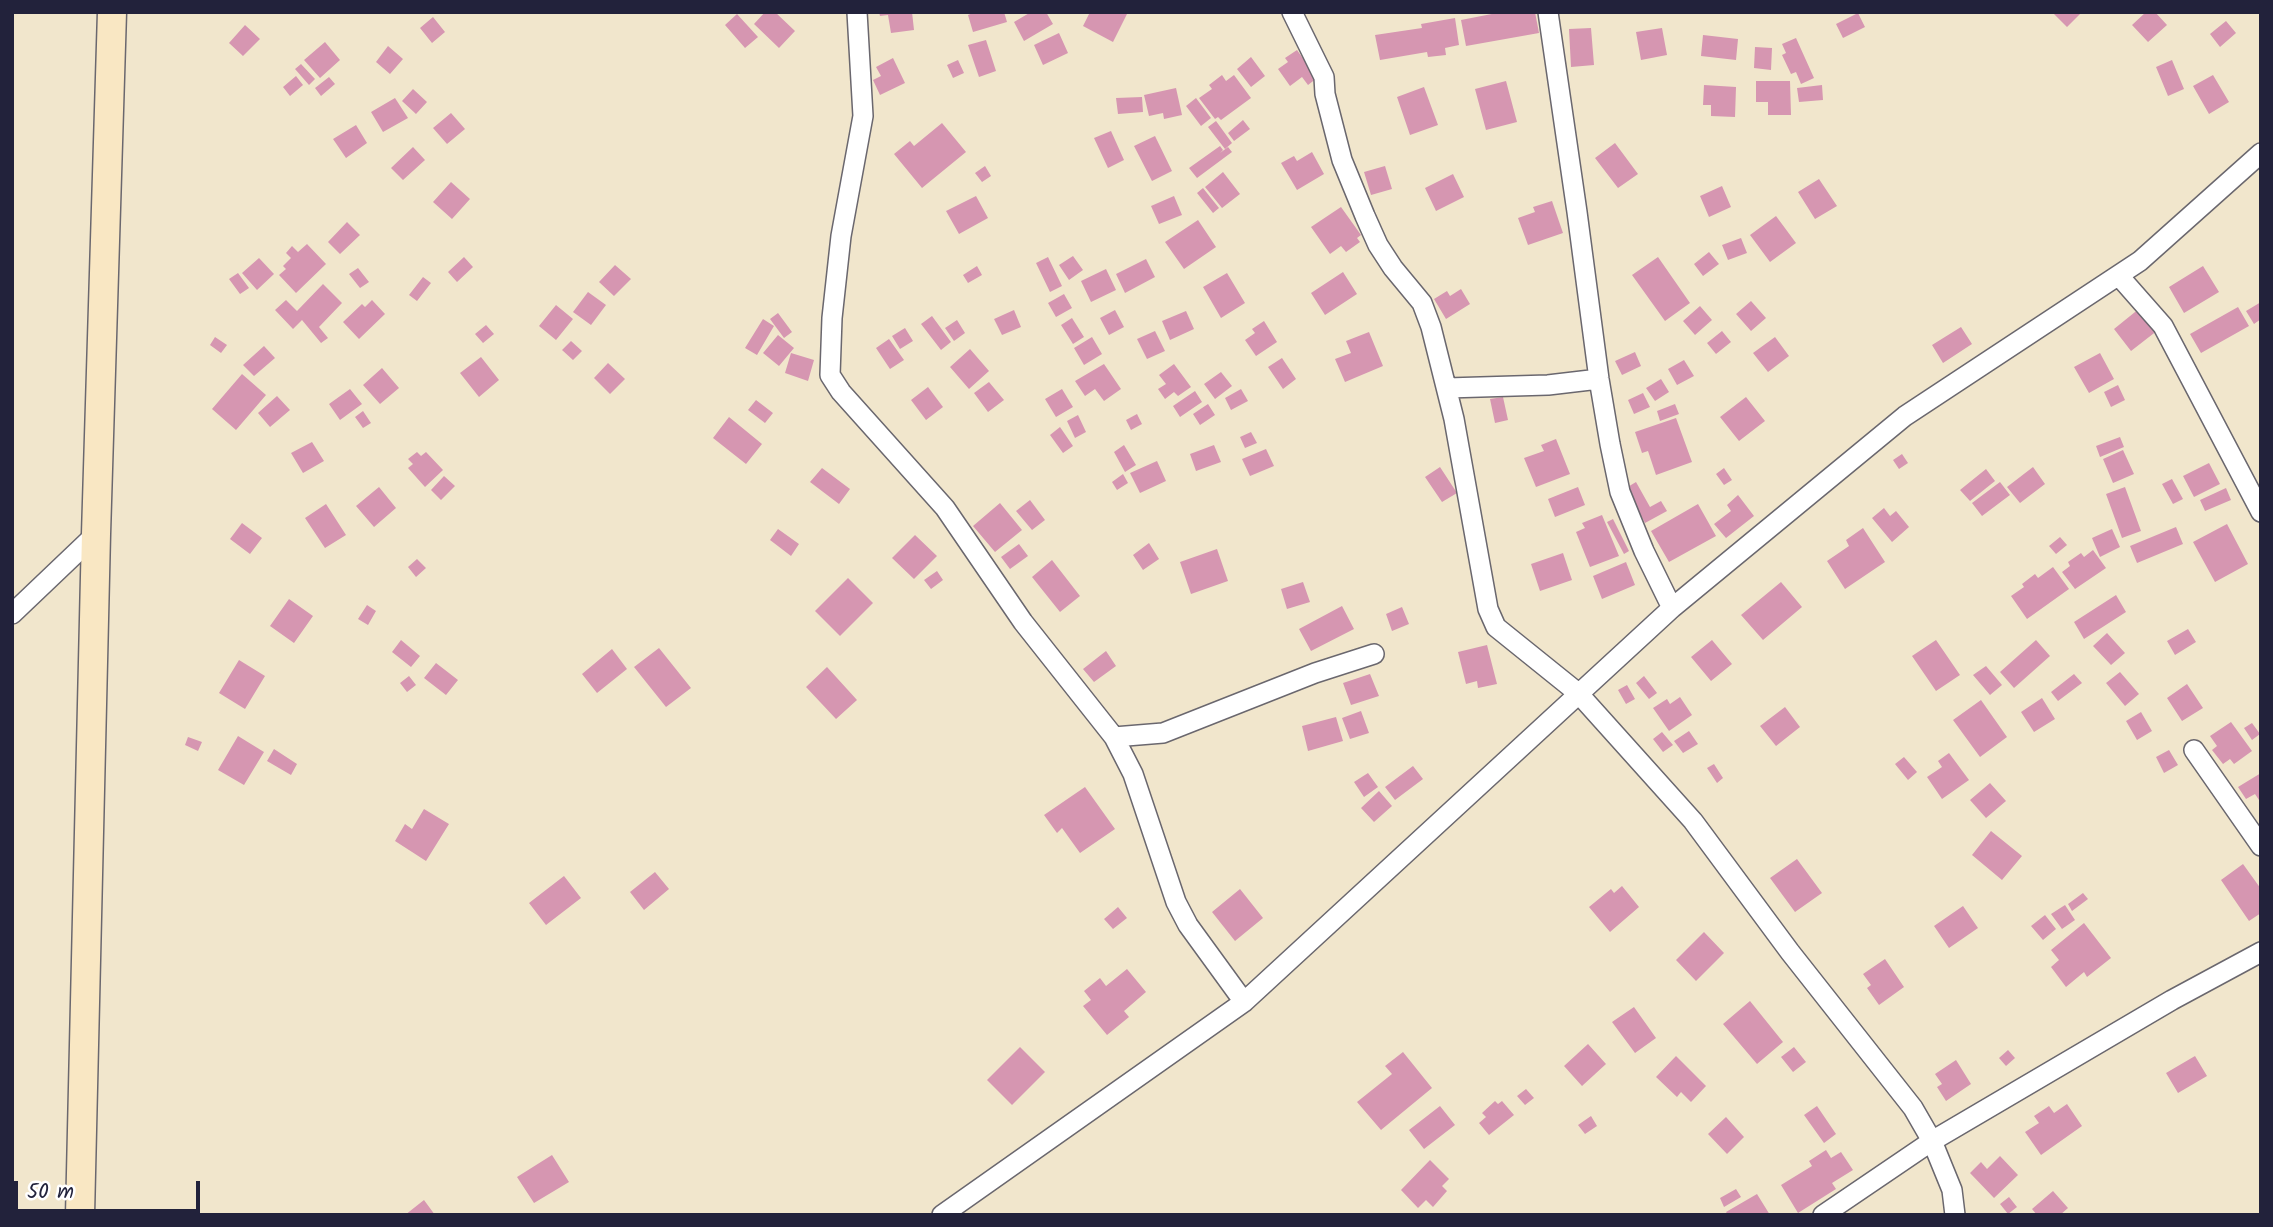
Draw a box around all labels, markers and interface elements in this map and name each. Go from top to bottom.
scale bar [18,1168,203,1212]
text: 50 m [27,1176,74,1209]

